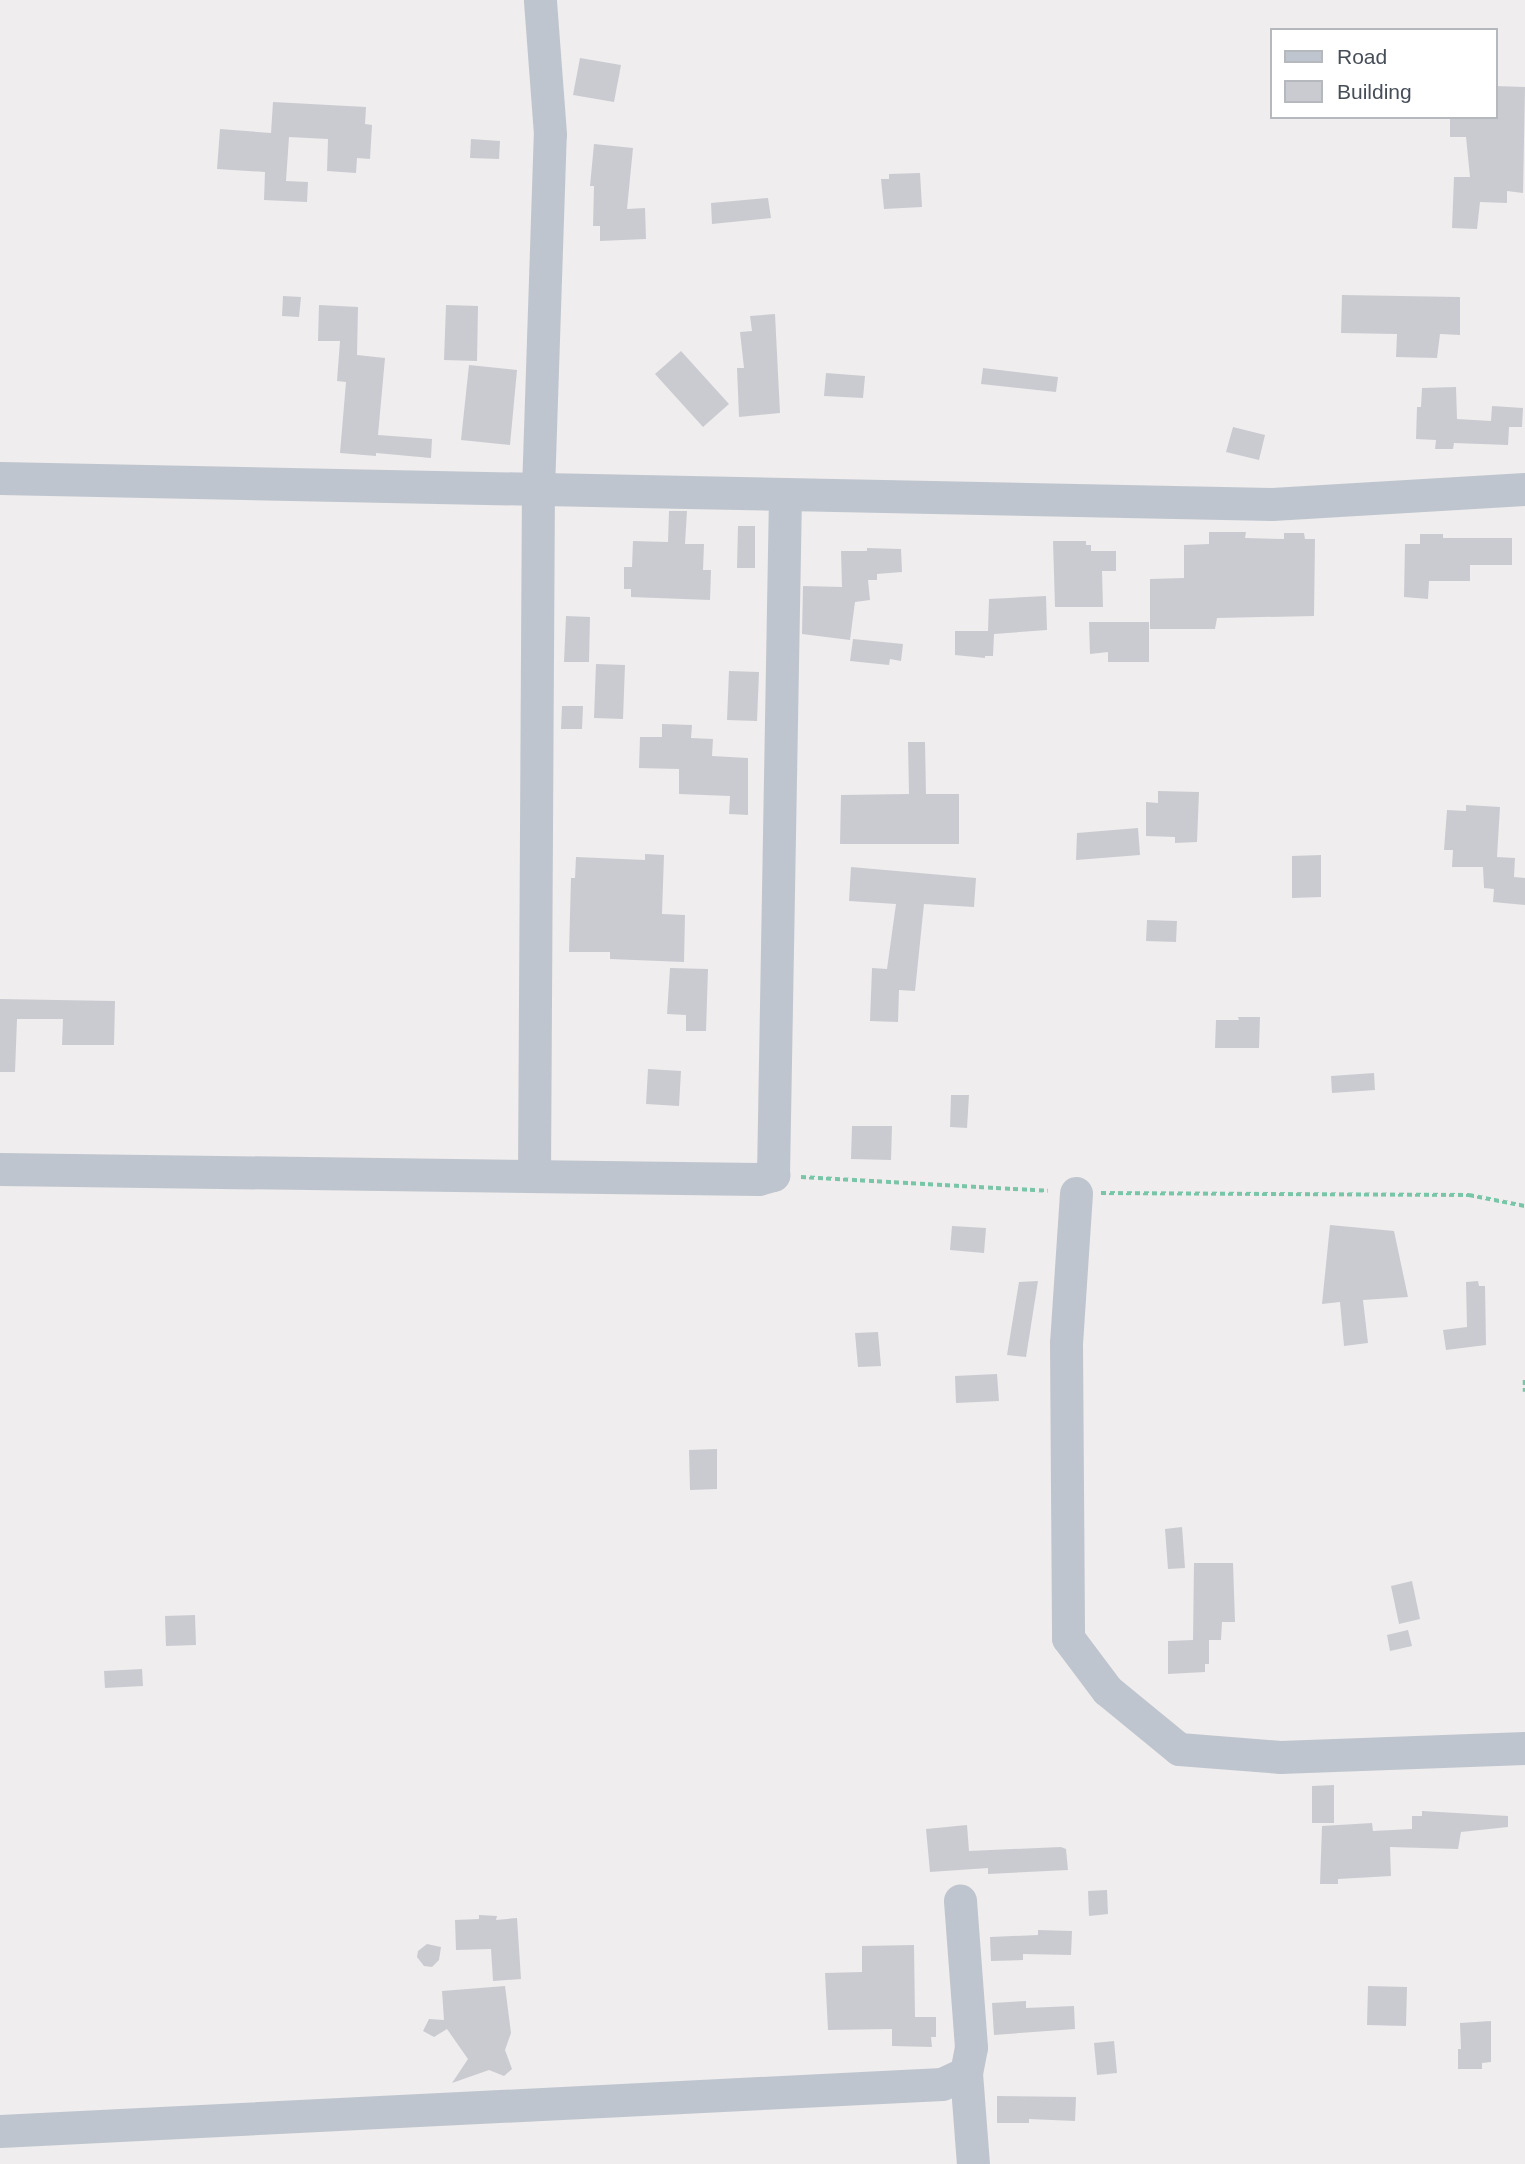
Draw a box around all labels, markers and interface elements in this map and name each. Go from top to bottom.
legend [1270,28,1497,119]
text: Road [1337,45,1387,68]
text: Building [1337,80,1412,103]

